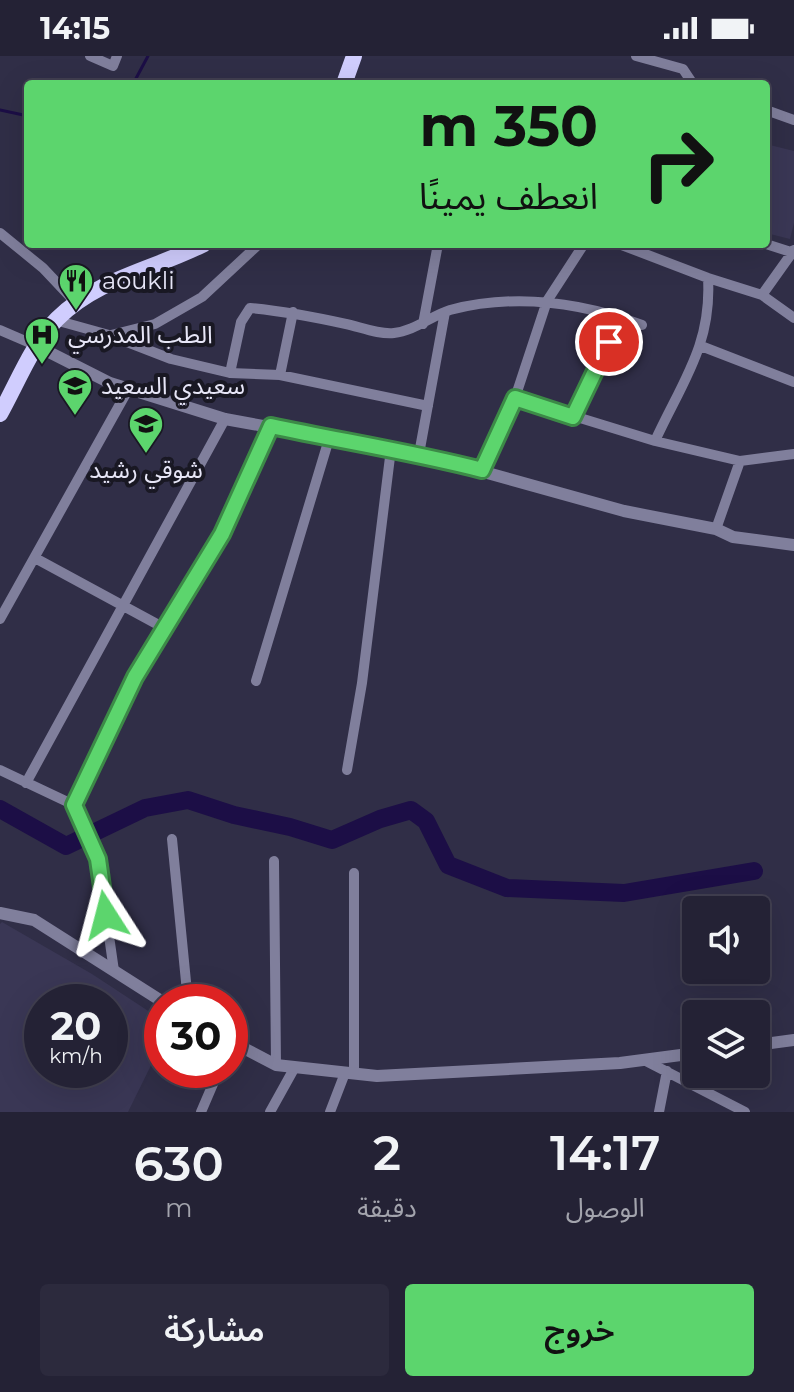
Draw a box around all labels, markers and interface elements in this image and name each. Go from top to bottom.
text: 14:15 [40,10,110,47]
text: 350 m [419,92,598,160]
icon: right [626,112,730,216]
text: انعطف يمينًا [419,174,598,218]
restaurant icon: aoukli [57,262,95,312]
place label: aoukli [102,266,175,295]
pin [575,308,643,376]
hospital icon: الطب المدرسي [23,316,61,366]
place label: الطب المدرسي [68,320,213,354]
icon: arrive [587,320,631,364]
school or university icon: سعيدي السعيد [56,367,94,417]
place label: سعيدي السعيد [101,371,245,405]
school or university icon: شوقي رشيد [127,405,165,455]
place label: شوقي رشيد [89,455,203,489]
position arrow [64,873,148,957]
map controls [682,896,770,1088]
button: sound [682,896,770,984]
speed limit sign: 30 [144,984,248,1088]
button: layers [682,1000,770,1088]
text: 20 [51,1001,101,1050]
text: km/h [49,1044,103,1068]
text: 2 [373,1124,401,1182]
text: 14:17 [550,1124,661,1182]
text: 630 [134,1135,224,1193]
text: m [165,1192,192,1224]
text: دقيقة [357,1192,417,1224]
text: الوصول [566,1192,645,1224]
button: مشاركة [40,1284,389,1376]
button: خروج [405,1284,754,1376]

